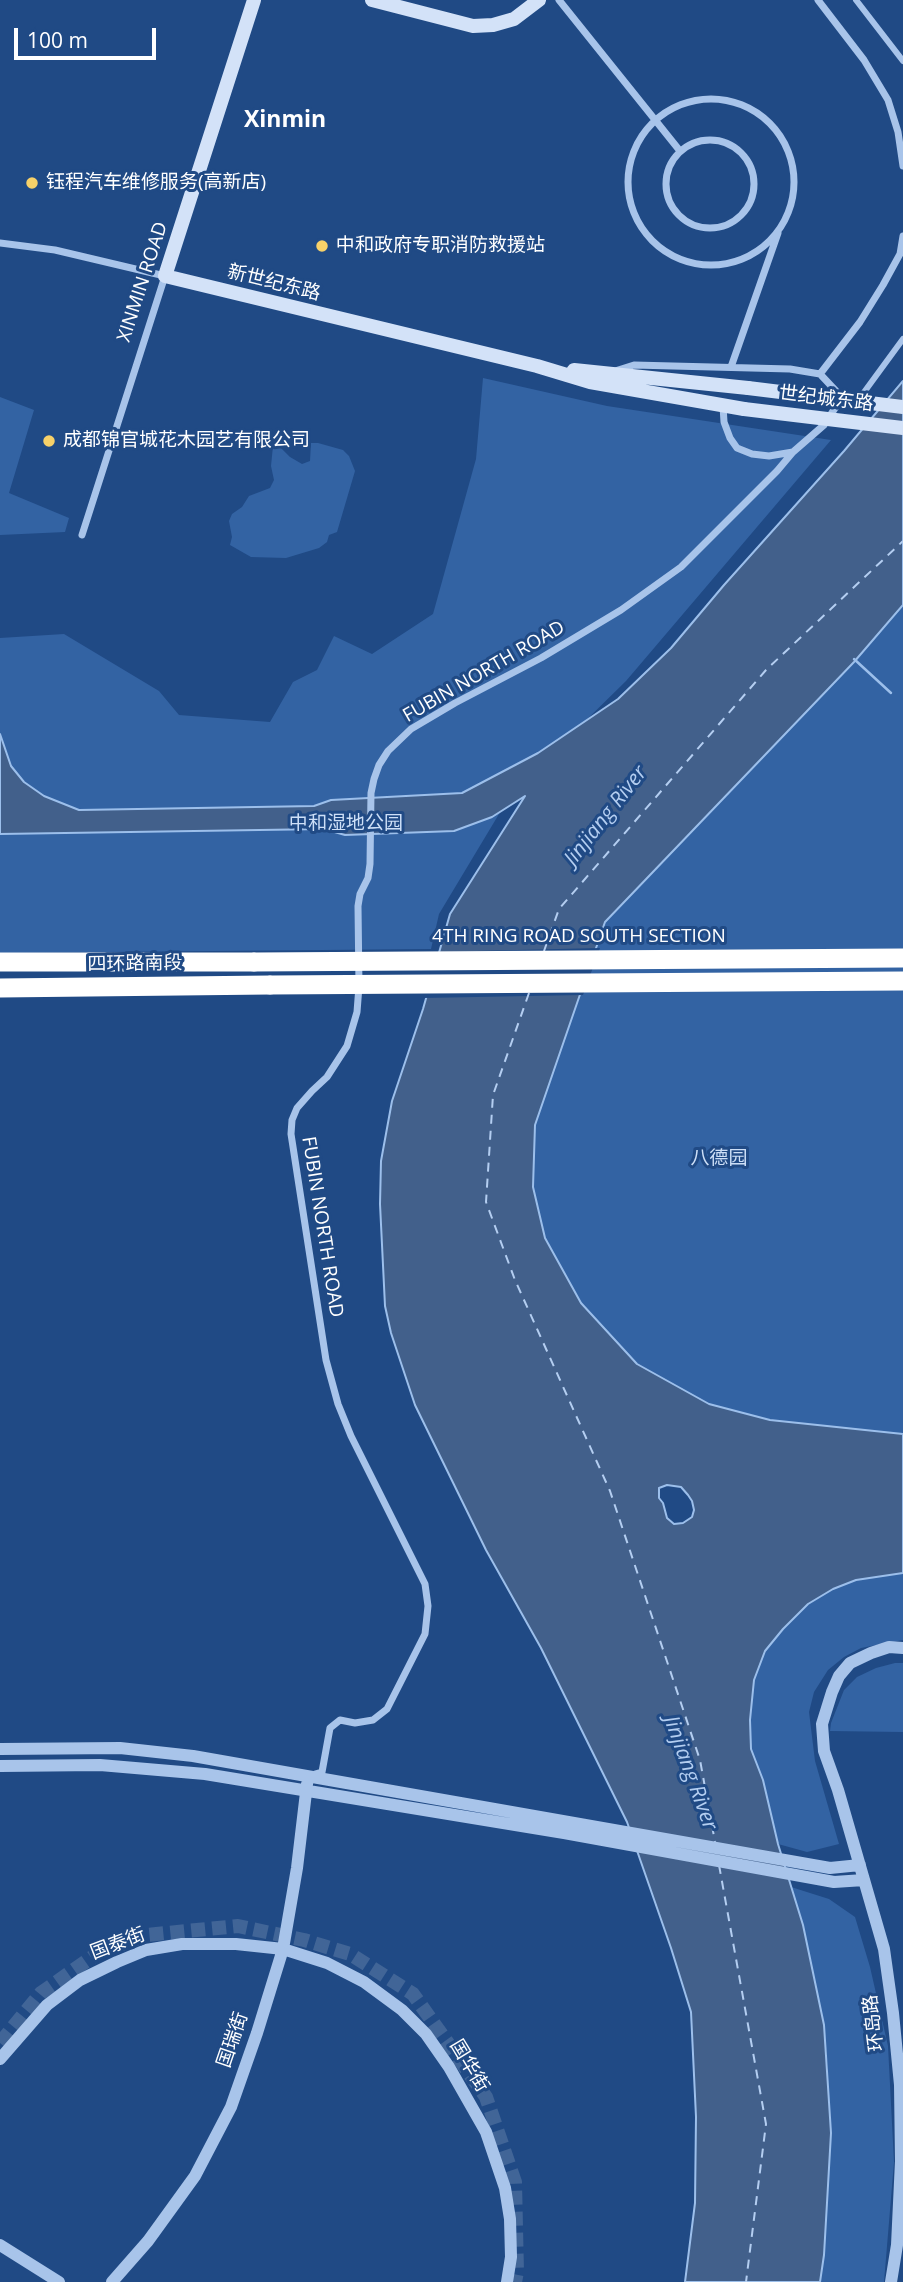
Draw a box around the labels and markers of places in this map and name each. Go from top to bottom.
place label: 钰程汽车维修服务(高新店) [46,172,266,194]
marker: 钰程汽车维修服务(高新店) [24,175,40,191]
place label: 中和政府专职消防救援站 [336,235,545,257]
marker: 中和政府专职消防救援站 [314,238,330,254]
place label: 成都锦官城花木园艺有限公司 [63,430,310,452]
marker: 成都锦官城花木园艺有限公司 [41,433,57,449]

